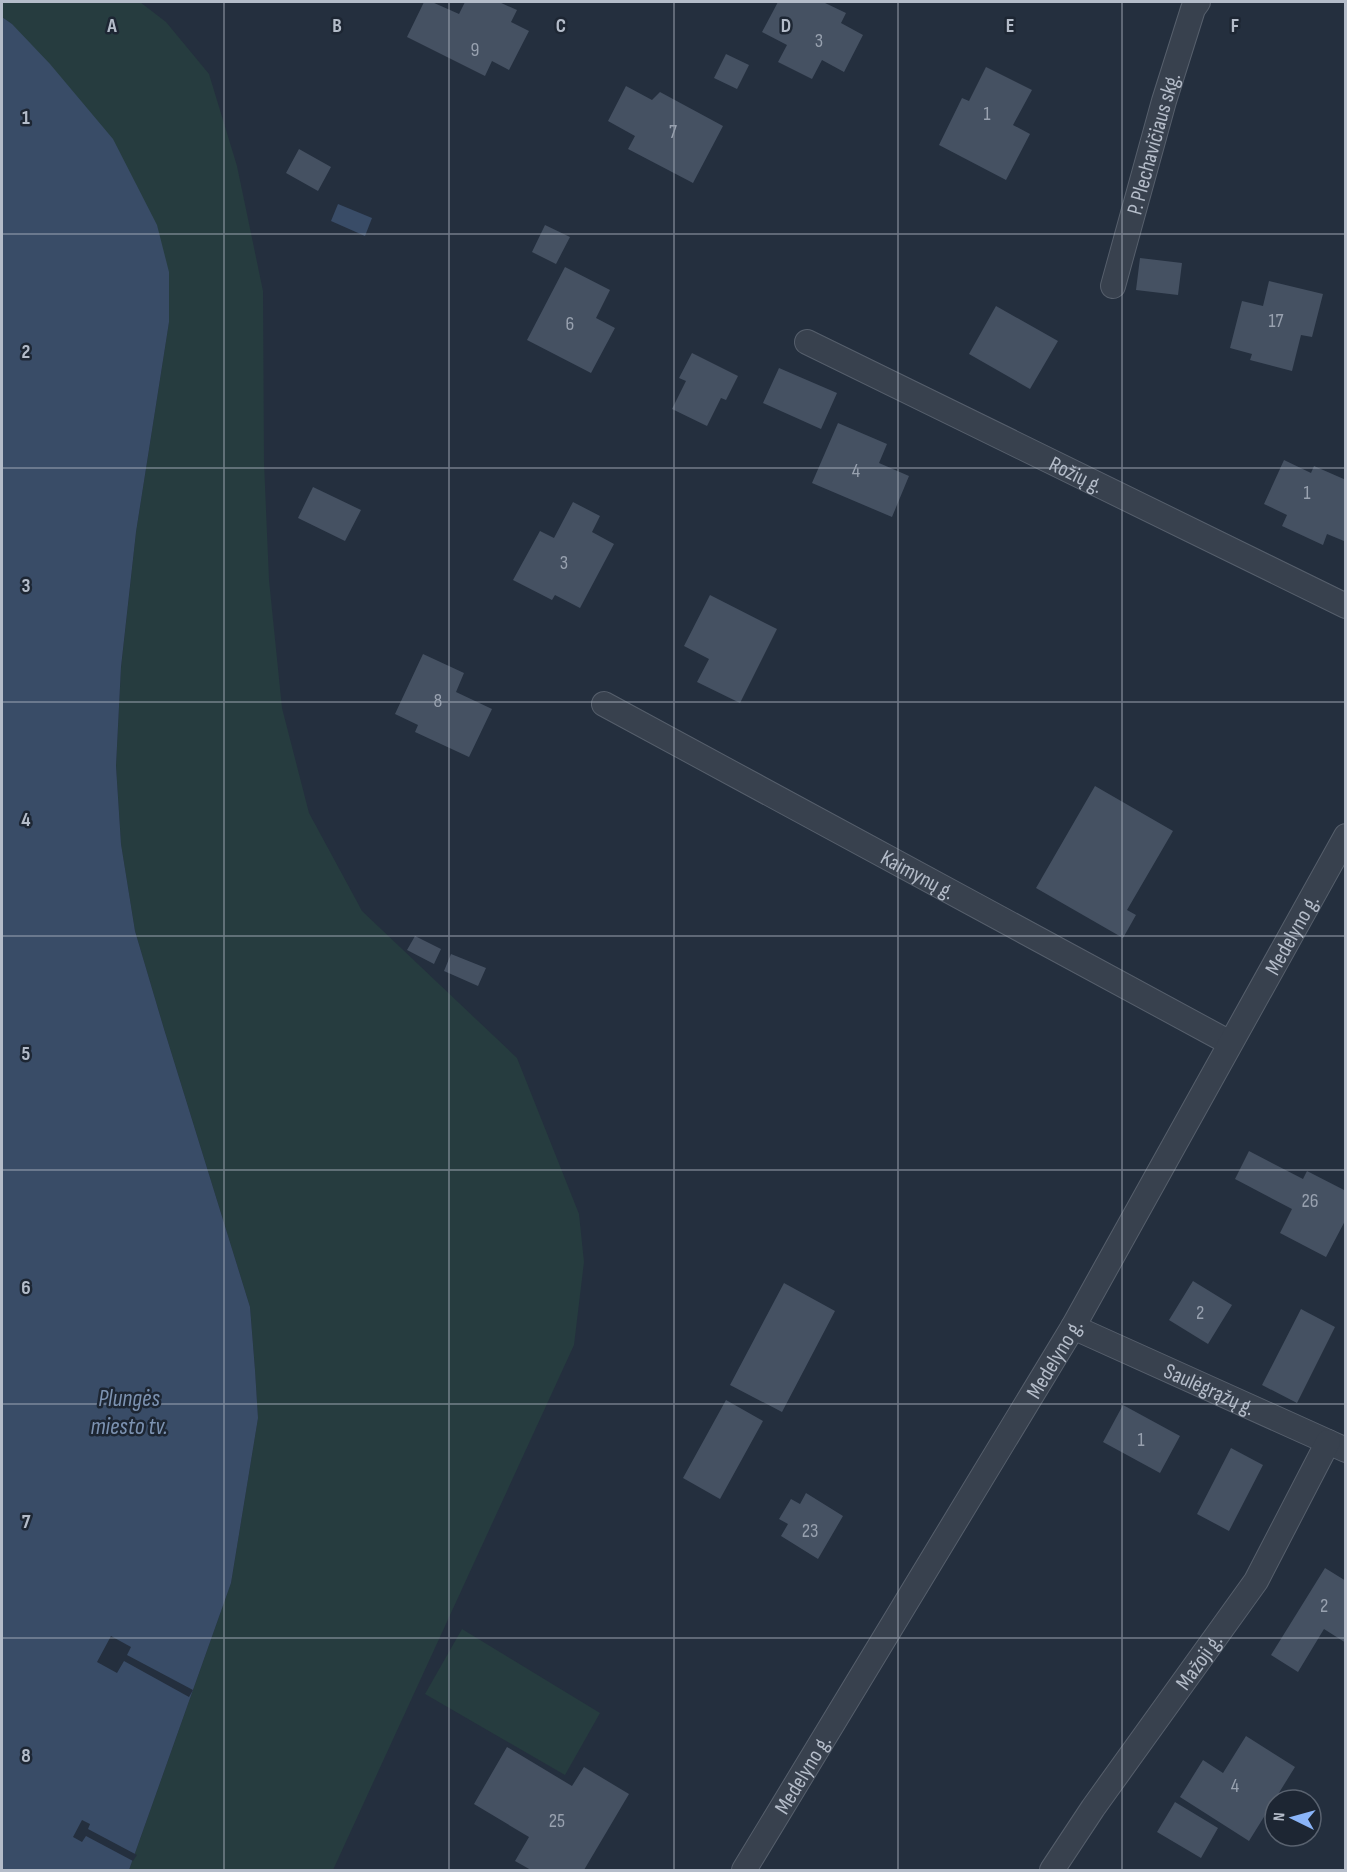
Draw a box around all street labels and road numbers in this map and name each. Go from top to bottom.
street label: P. Plechavičiaus skg. [1121,70,1187,218]
street label: Rožių g. [1044,451,1107,500]
street label: Kaimynų g. [876,844,959,906]
street label: Medelyno g. [1259,890,1326,980]
street label: Medelyno g. [1021,1315,1089,1404]
street label: Saulėgrąžų g. [1159,1358,1259,1422]
street label: Mažoji g. [1170,1629,1229,1695]
street label: Medelyno g. [769,1731,838,1819]

